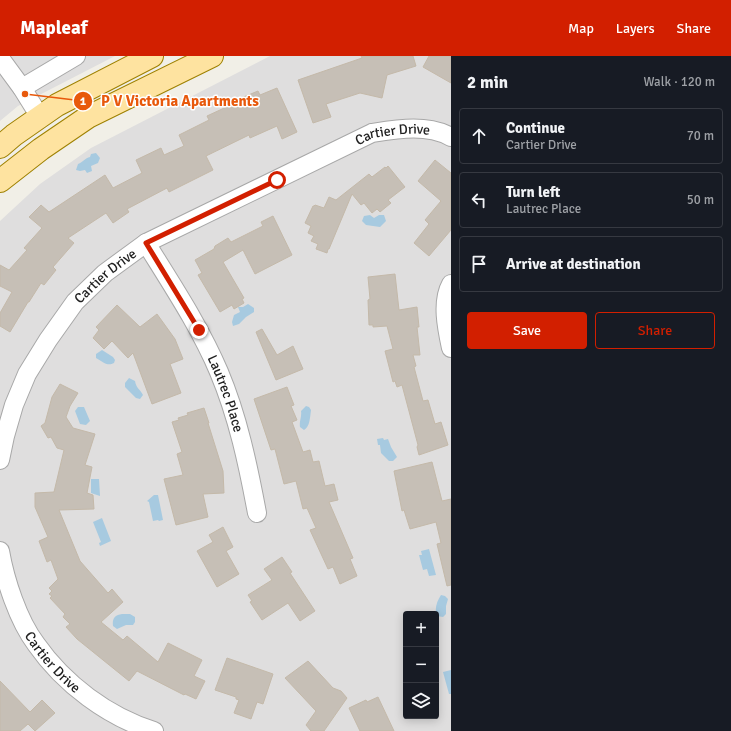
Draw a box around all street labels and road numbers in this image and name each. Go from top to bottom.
street label: Cartier Drive [352,120,431,149]
street label: Cartier Drive [70,245,139,307]
street label: Lautrec Place [204,352,247,434]
street label: Cartier Drive [21,628,84,696]

